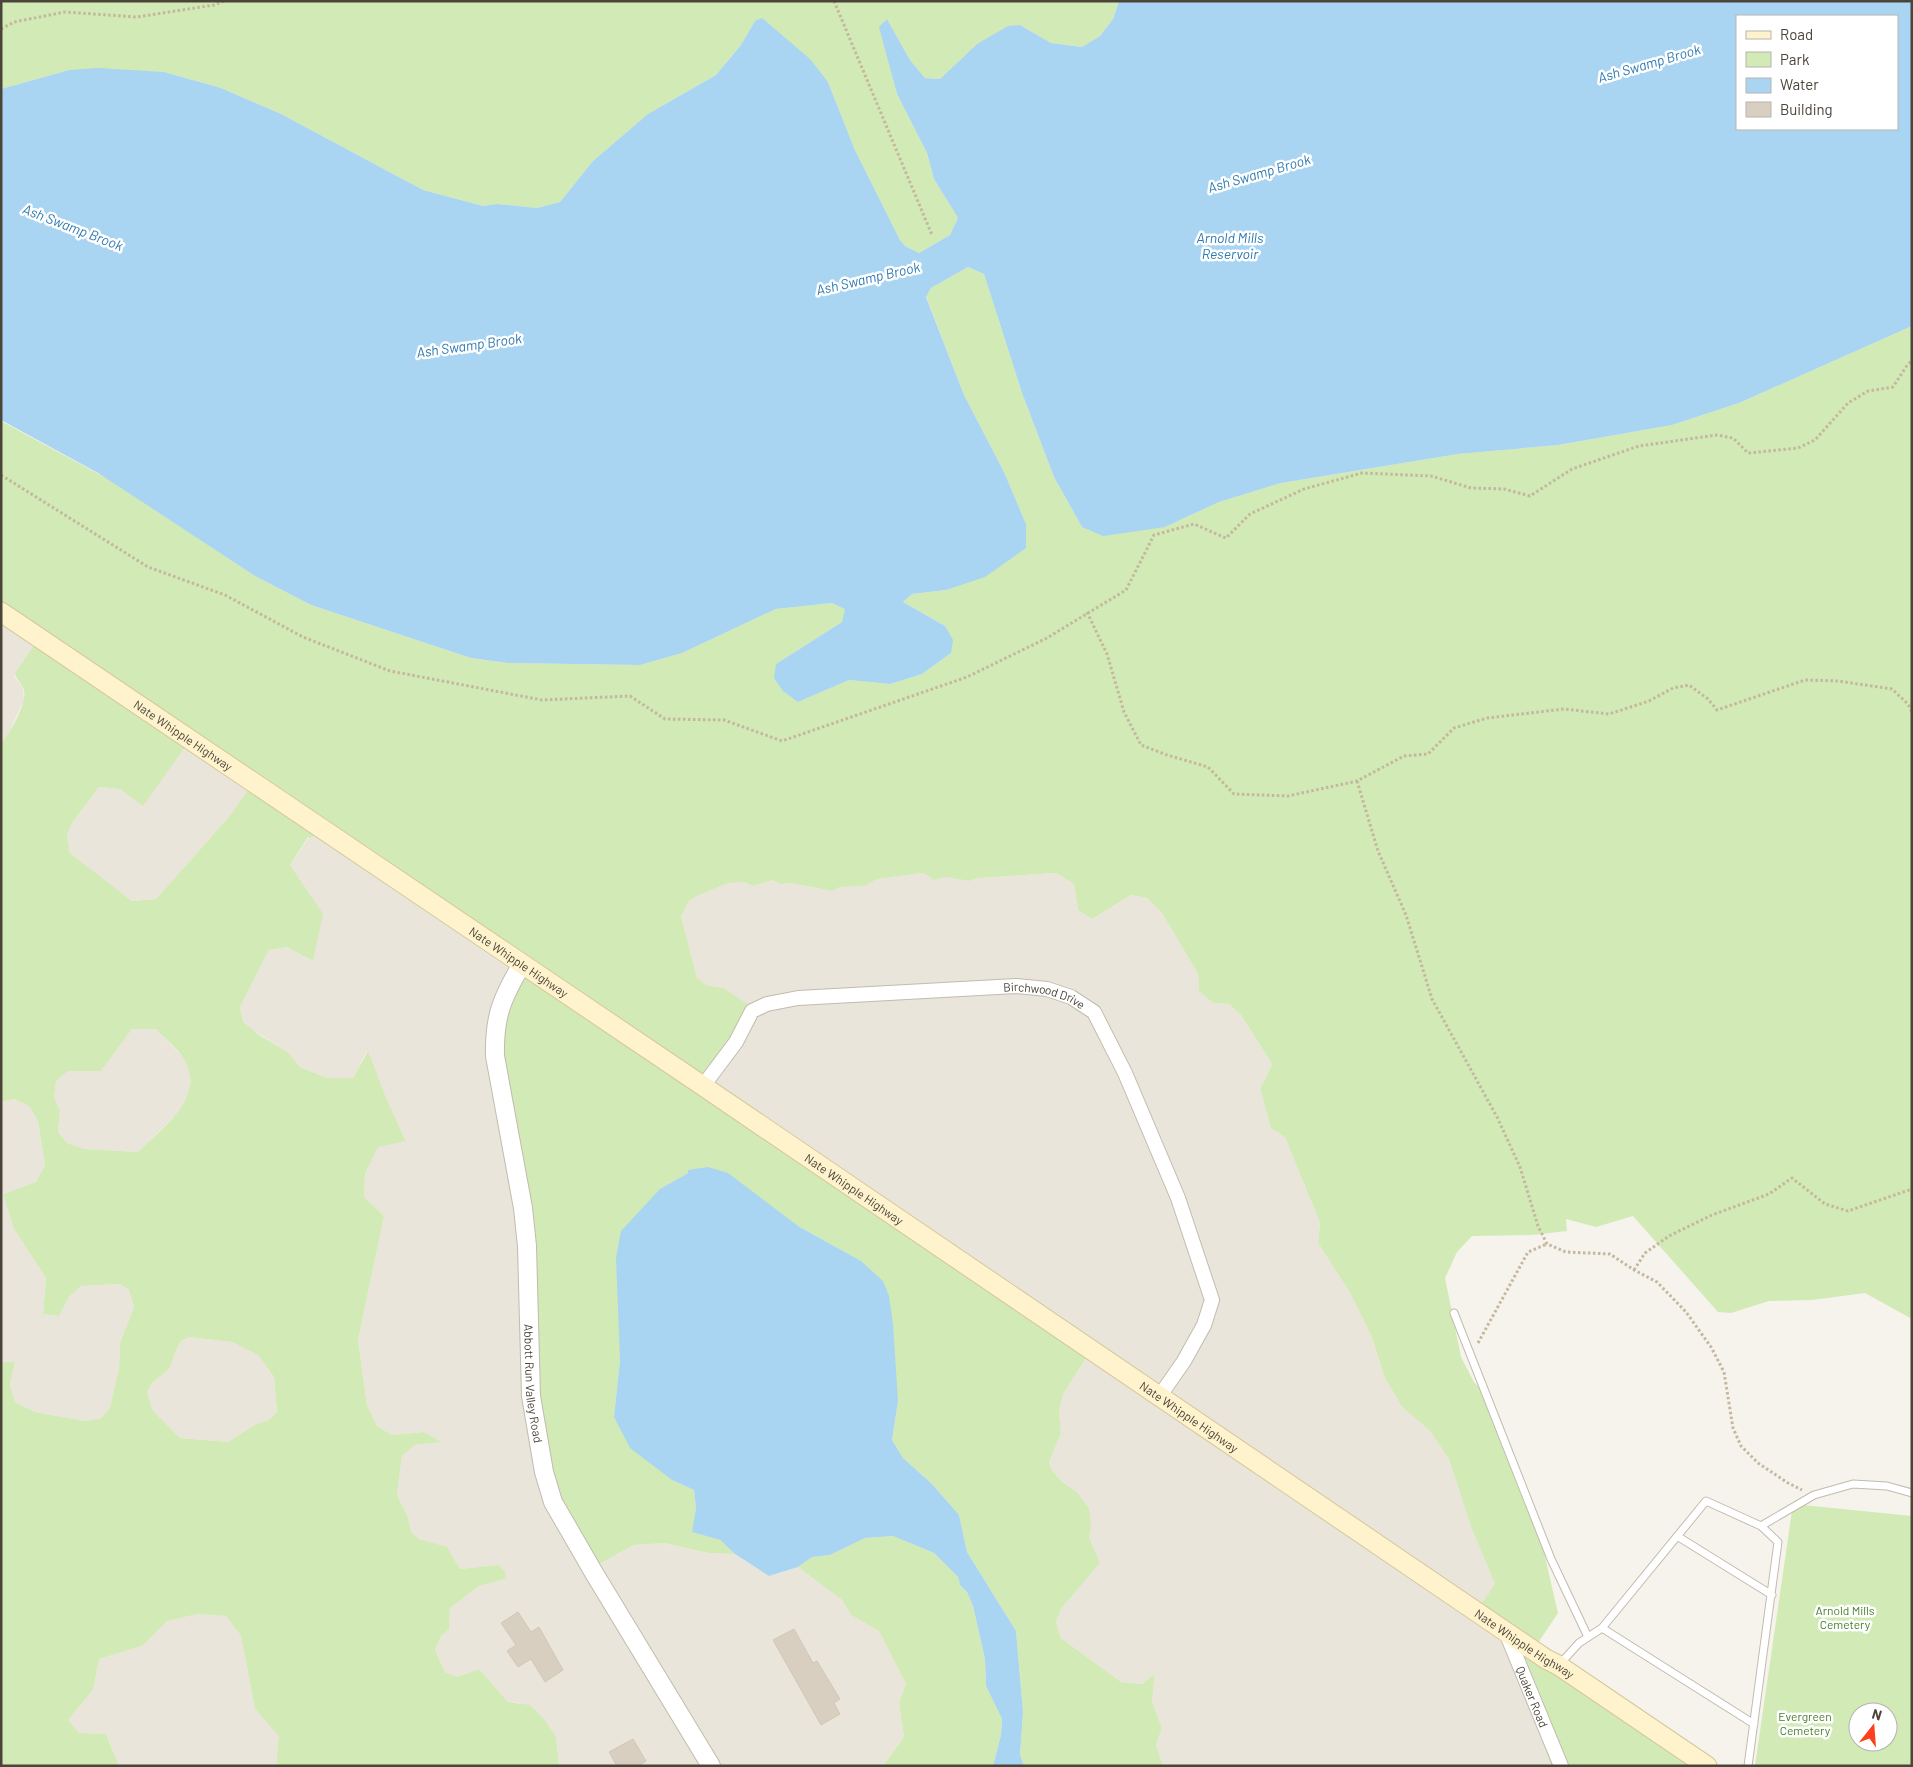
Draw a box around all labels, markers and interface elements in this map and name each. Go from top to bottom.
legend [1736,15,1898,130]
text: Road [1780,25,1813,43]
water label: Ash Swamp Brook [1596,40,1703,86]
text: Park [1780,50,1810,68]
text: Water [1780,75,1819,93]
text: Building [1780,100,1833,118]
water label: Ash Swamp Brook [1206,150,1313,196]
water label: Ash Swamp Brook [20,200,126,254]
water label: Arnold Mills Reservoir [1196,229,1264,262]
water label: Ash Swamp Brook [814,258,922,298]
water label: Ash Swamp Brook [415,329,523,361]
street label: Nate Whipple Highway [131,697,236,774]
street label: Nate Whipple Highway [467,923,571,1000]
street label: Birchwood Drive [1003,979,1088,1011]
street label: Nate Whipple Highway [802,1150,907,1227]
street label: Abbott Run Valley Road [522,1324,546,1444]
street label: Nate Whipple Highway [1137,1378,1242,1455]
park label: Arnold Mills Cemetery [1815,1603,1875,1631]
street label: Nate Whipple Highway [1472,1606,1577,1681]
street label: Quaker Road [1514,1664,1551,1729]
north arrow [1848,1702,1898,1752]
text: N [1870,1705,1884,1724]
park label: Evergreen Cemetery [1778,1709,1832,1737]

